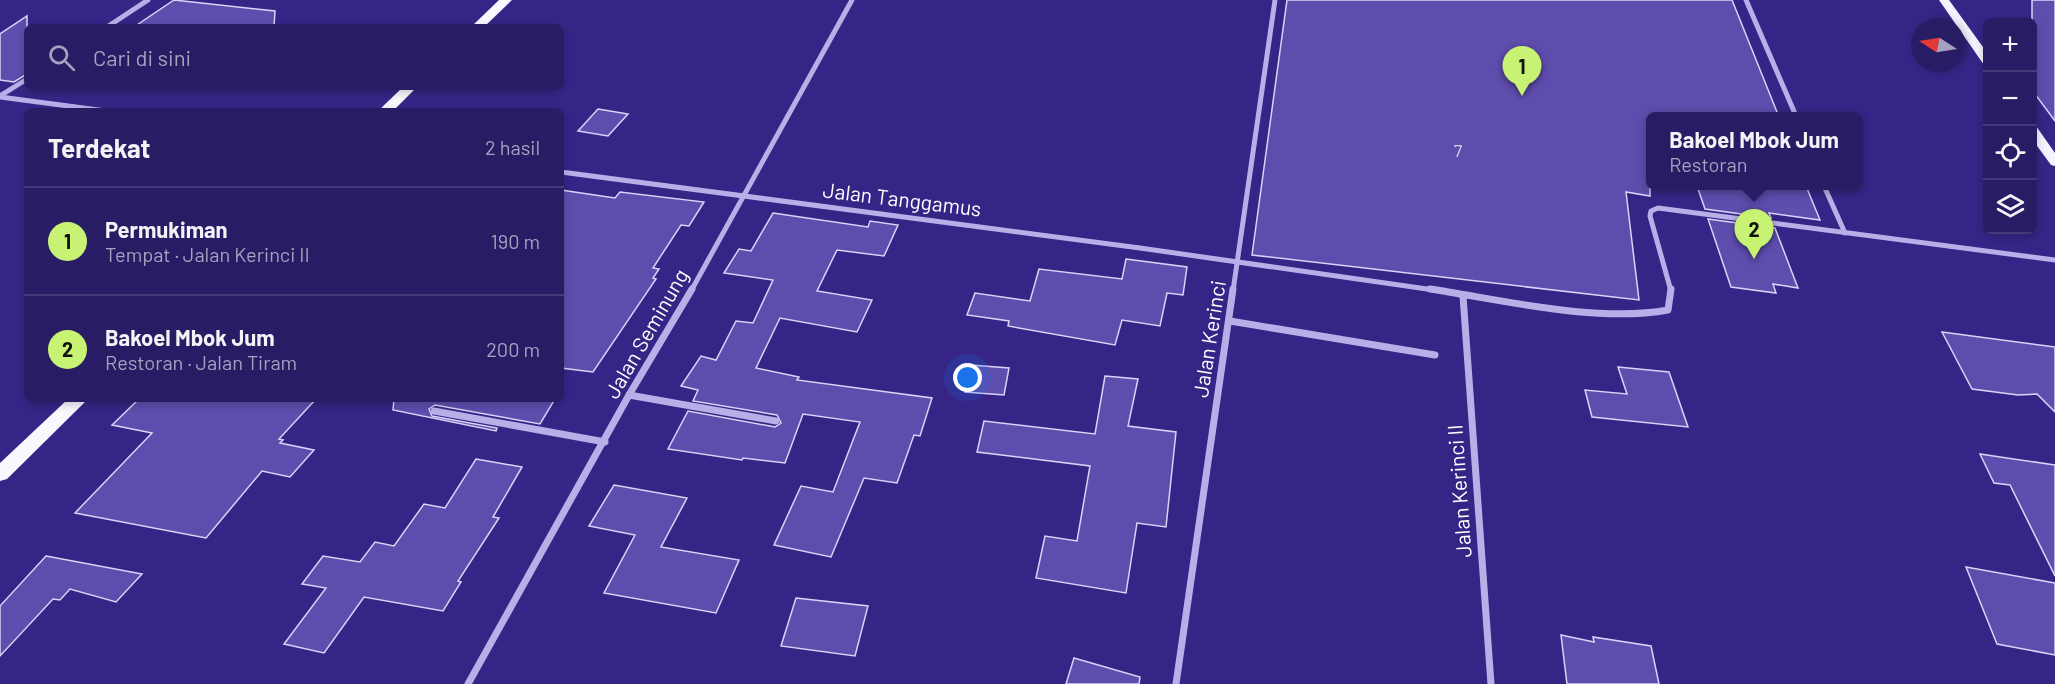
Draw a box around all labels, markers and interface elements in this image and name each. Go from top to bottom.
north arrow [1911,18,1965,72]
map controls [1983,18,2037,234]
button: + [1983,18,2037,72]
search box [24,24,564,90]
icon: search [45,41,78,74]
text: Cari di sini [93,44,191,70]
pin: 1 [1502,46,1541,96]
button: − [1983,72,2037,126]
popup [1646,112,1862,190]
text: Bakoel Mbok Jum [1669,126,1839,152]
button: locate [1983,126,2037,180]
text: Terdekat [48,132,150,163]
text: 2 hasil [485,135,540,159]
house number: 7 [1454,139,1463,161]
text: Restoran [1669,152,1748,176]
street label: Jalan Tanggamus [821,176,983,221]
button: layers [1983,180,2037,234]
pin: 2 [1734,210,1774,259]
text: Permukiman [105,216,228,242]
text: 1 [64,229,71,253]
text: 190 m [491,229,540,253]
text: Tempat · Jalan Kerinci II [105,242,310,266]
street label: Jalan Seminung [599,264,693,402]
street label: Jalan Kerinci [1187,278,1230,399]
text: Bakoel Mbok Jum [105,324,275,350]
text: 2 [62,337,73,361]
text: 200 m [486,337,540,361]
text: Restoran · Jalan Tiram [105,350,297,374]
your location [953,363,982,392]
street label: Jalan Kerinci II [1441,424,1476,558]

